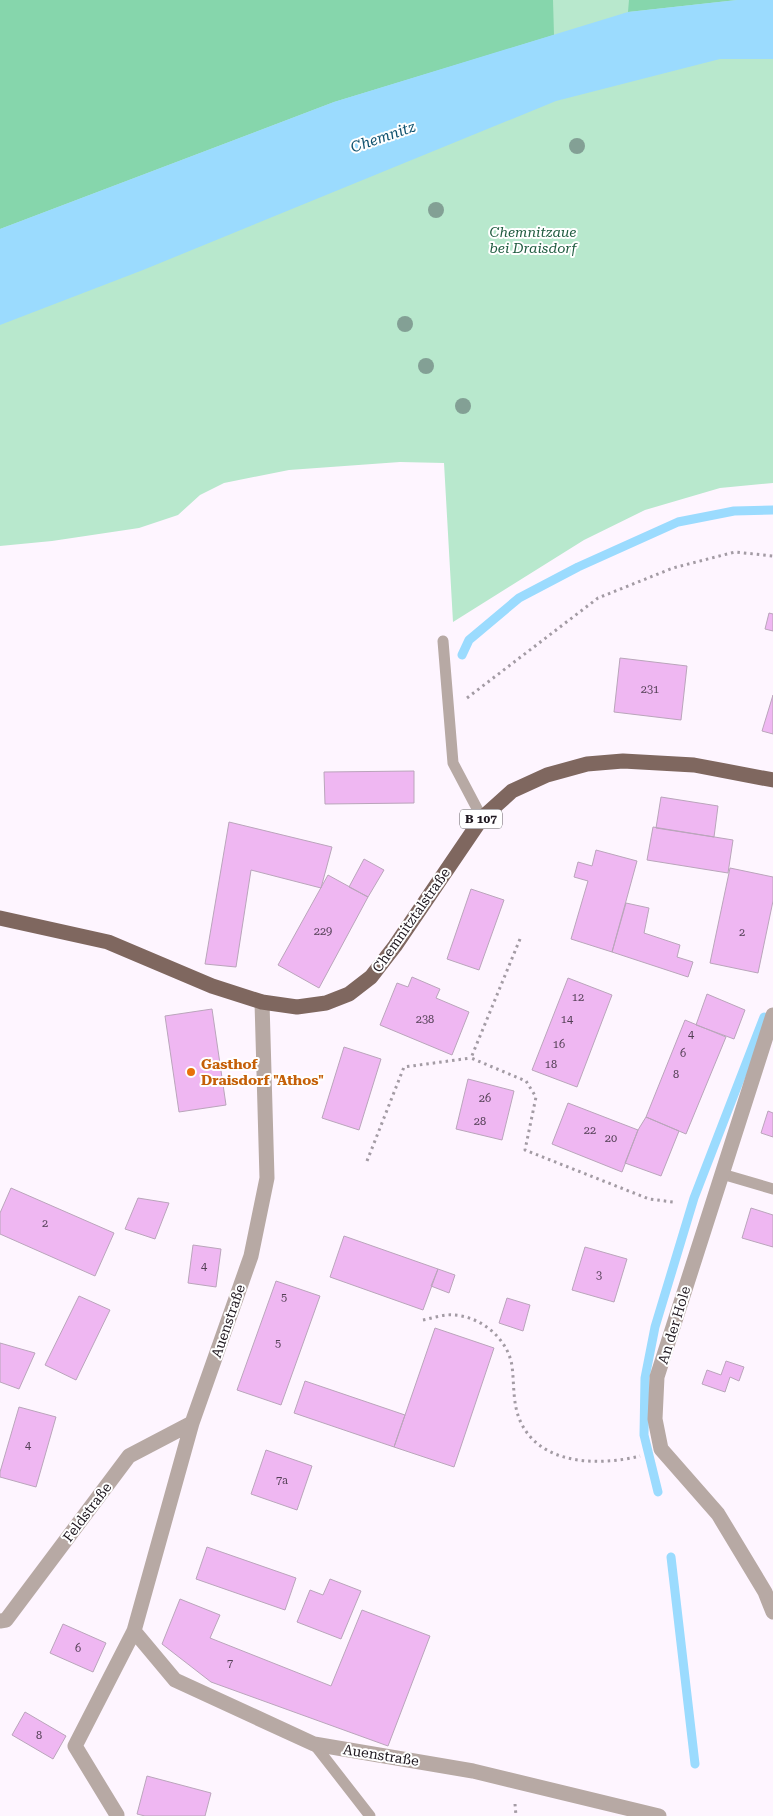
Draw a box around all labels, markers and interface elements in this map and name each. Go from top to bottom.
water label: Chemnitz [348,117,418,156]
park label: Chemnitzaue bei Draisdorf [490,224,578,256]
house number: 231 [641,683,659,696]
road number: B 107 [460,810,502,829]
street label: Chemnitztalstraße [369,865,453,975]
house number: 229 [314,925,332,938]
house number: 2 [739,926,745,939]
house number: 12 [572,991,584,1004]
house number: 238 [416,1013,434,1026]
house number: 14 [561,1013,574,1026]
house number: 4 [688,1028,695,1041]
house number: 16 [553,1038,565,1051]
house number: 6 [680,1047,686,1060]
place label: Gasthof Draisdorf "Athos" [201,1056,324,1088]
house number: 18 [545,1058,557,1071]
marker: Gasthof Draisdorf "Athos" [185,1066,197,1078]
house number: 8 [673,1068,679,1081]
house number: 26 [479,1092,491,1105]
house number: 28 [474,1115,486,1128]
house number: 22 [584,1124,596,1137]
house number: 20 [605,1132,617,1145]
house number: 2 [42,1217,48,1230]
house number: 4 [201,1260,208,1273]
house number: 3 [596,1269,602,1282]
street label: Auenstraße [208,1282,248,1360]
street label: An der Hole [655,1284,694,1366]
house number: 5 [281,1291,287,1304]
house number: 5 [275,1337,281,1350]
house number: 4 [25,1439,32,1452]
house number: 7a [276,1474,288,1487]
street label: Feldstraße [60,1479,115,1545]
house number: 6 [75,1642,81,1655]
house number: 7 [227,1657,233,1670]
house number: 8 [36,1729,42,1742]
street label: Auenstraße [342,1741,420,1769]

